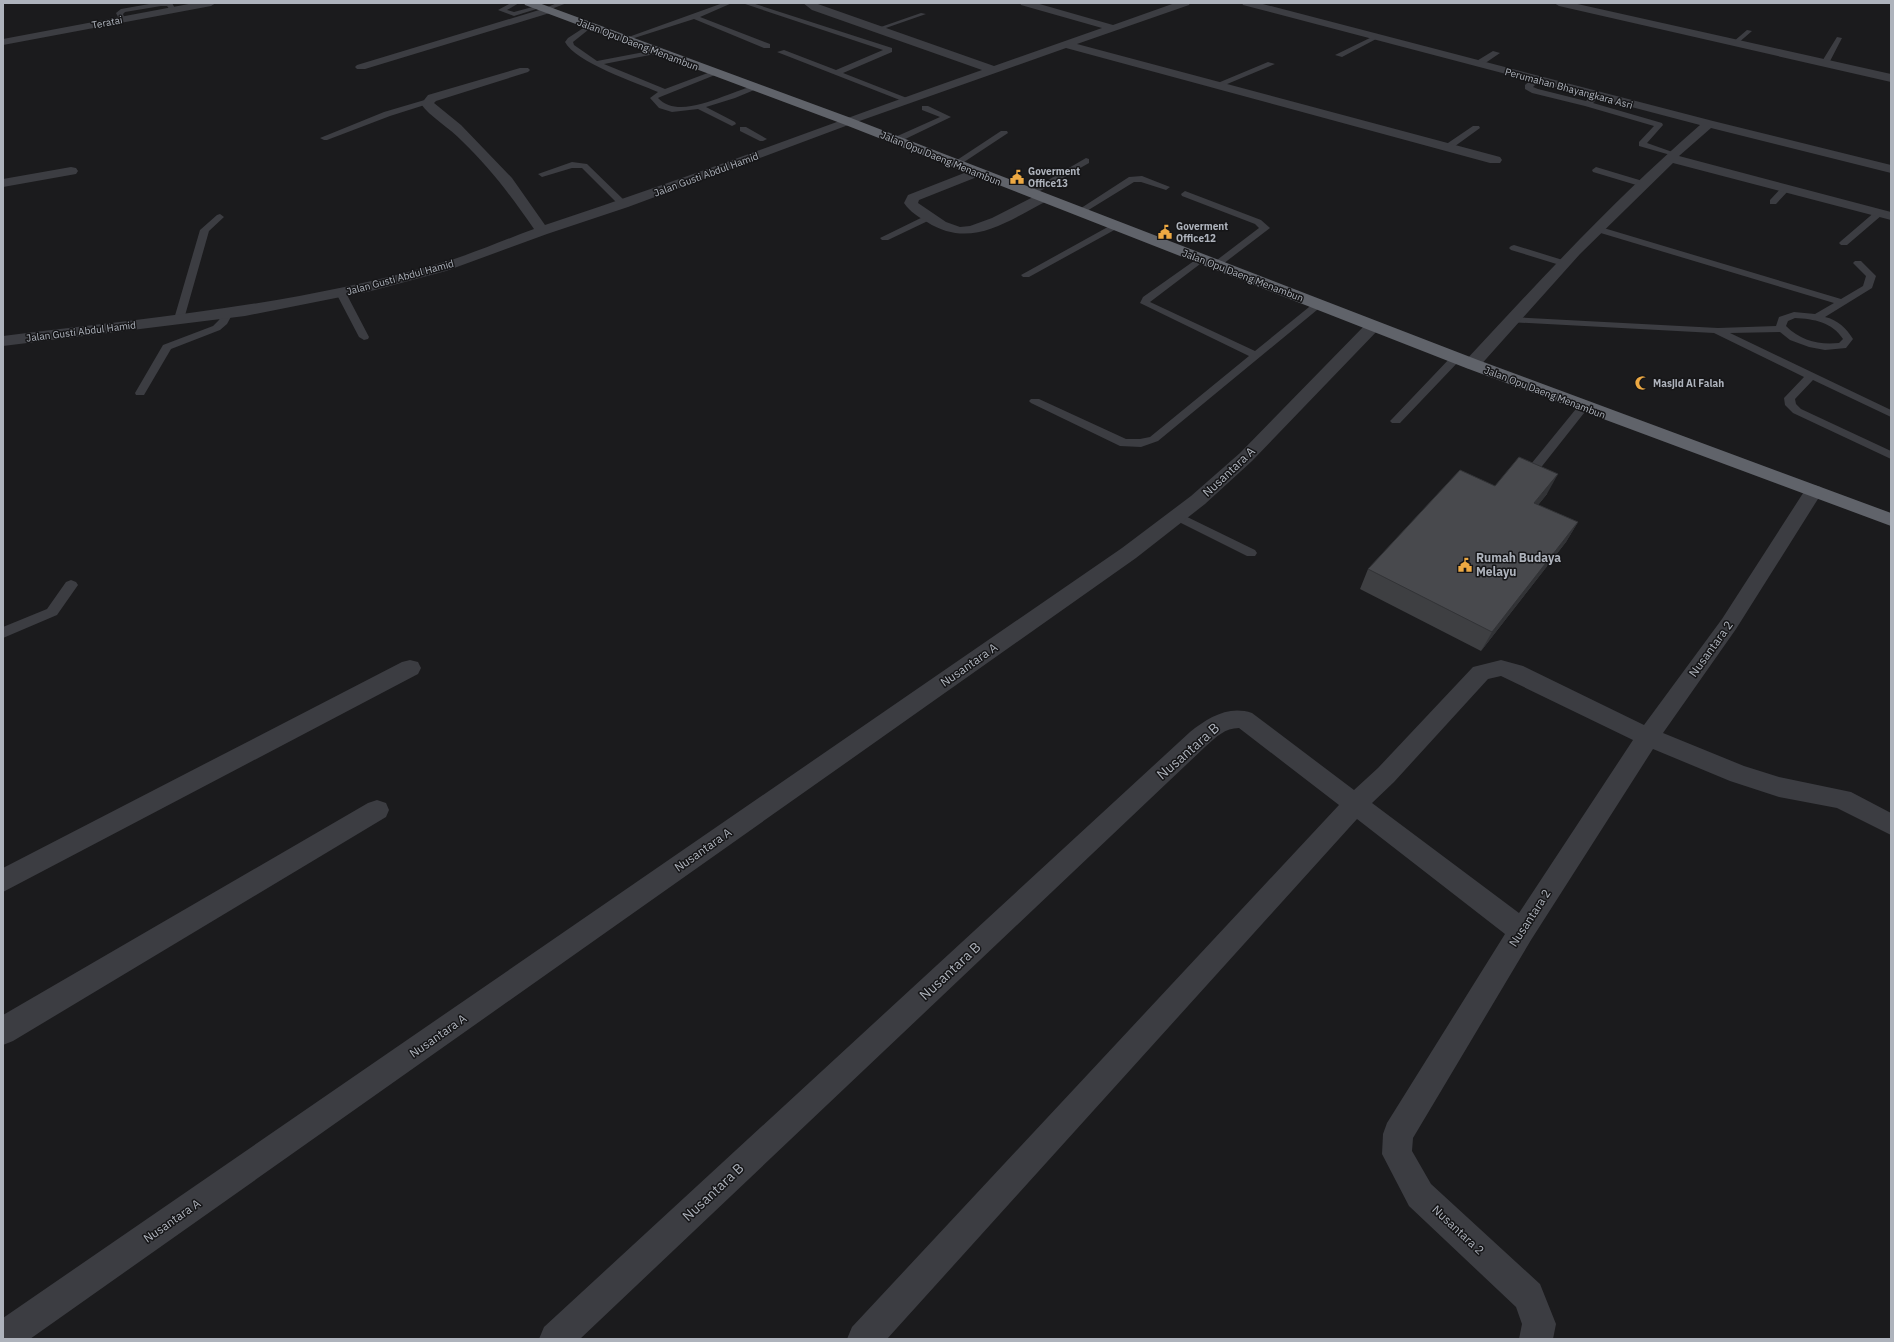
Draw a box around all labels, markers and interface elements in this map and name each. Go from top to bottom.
street label: Teratai [91,13,123,32]
street label: Jalan Opu Daeng Menambun [575,15,700,74]
street label: Perumahan Bhayangkara Asri [1504,65,1634,112]
street label: Jalan Opu Daeng Menambun [879,128,1003,189]
street label: Jalan Gusti Abdul Hamid [652,149,760,199]
place label: Goverment Office13 [1028,165,1080,190]
public building icon: Goverment Office13 [1009,169,1025,185]
place label: Goverment Office12 [1176,220,1228,245]
public building icon: Goverment Office12 [1157,224,1173,240]
street label: Jalan Opu Daeng Menambun [1180,246,1305,305]
street label: Jalan Gusti Abdul Hamid [345,257,455,298]
street label: Jalan Gusti Abdul Hamid [25,318,137,345]
street label: Jalan Opu Daeng Menambun [1482,363,1607,422]
mosque icon: Masjid Al Falah [1634,375,1650,391]
place label: Masjid Al Falah [1653,377,1724,390]
street label: Nusantara A [1199,443,1258,500]
place label: Rumah Budaya Melayu [1476,550,1561,579]
public building icon: Rumah Budaya Melayu [1457,557,1473,573]
street label: Nusantara 2 [1685,618,1736,680]
street label: Nusantara A [937,639,1000,690]
street label: Nusantara B [1153,719,1223,783]
street label: Nusantara A [671,824,734,875]
street label: Nusantara 2 [1505,886,1554,949]
street label: Nusantara B [916,938,984,1004]
street label: Nusantara A [406,1010,469,1061]
street label: Nusantara B [679,1159,747,1225]
street label: Nusantara A [140,1195,203,1246]
street label: Nusantara 2 [1429,1202,1488,1258]

